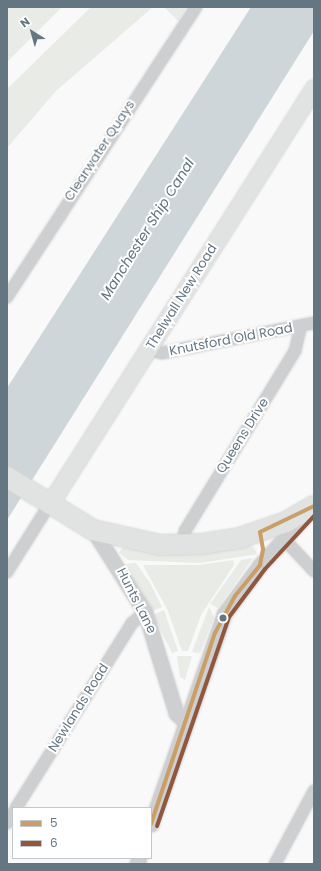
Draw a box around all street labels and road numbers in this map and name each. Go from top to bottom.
street label: Clearwater Quays [62,98,138,204]
street label: Thelwall New Road [143,242,221,352]
street label: Knutsford Old Road [168,320,294,360]
street label: Queens Drive [214,395,272,477]
street label: Hunts Lane [113,566,159,636]
street label: Newlands Road [46,661,112,755]

